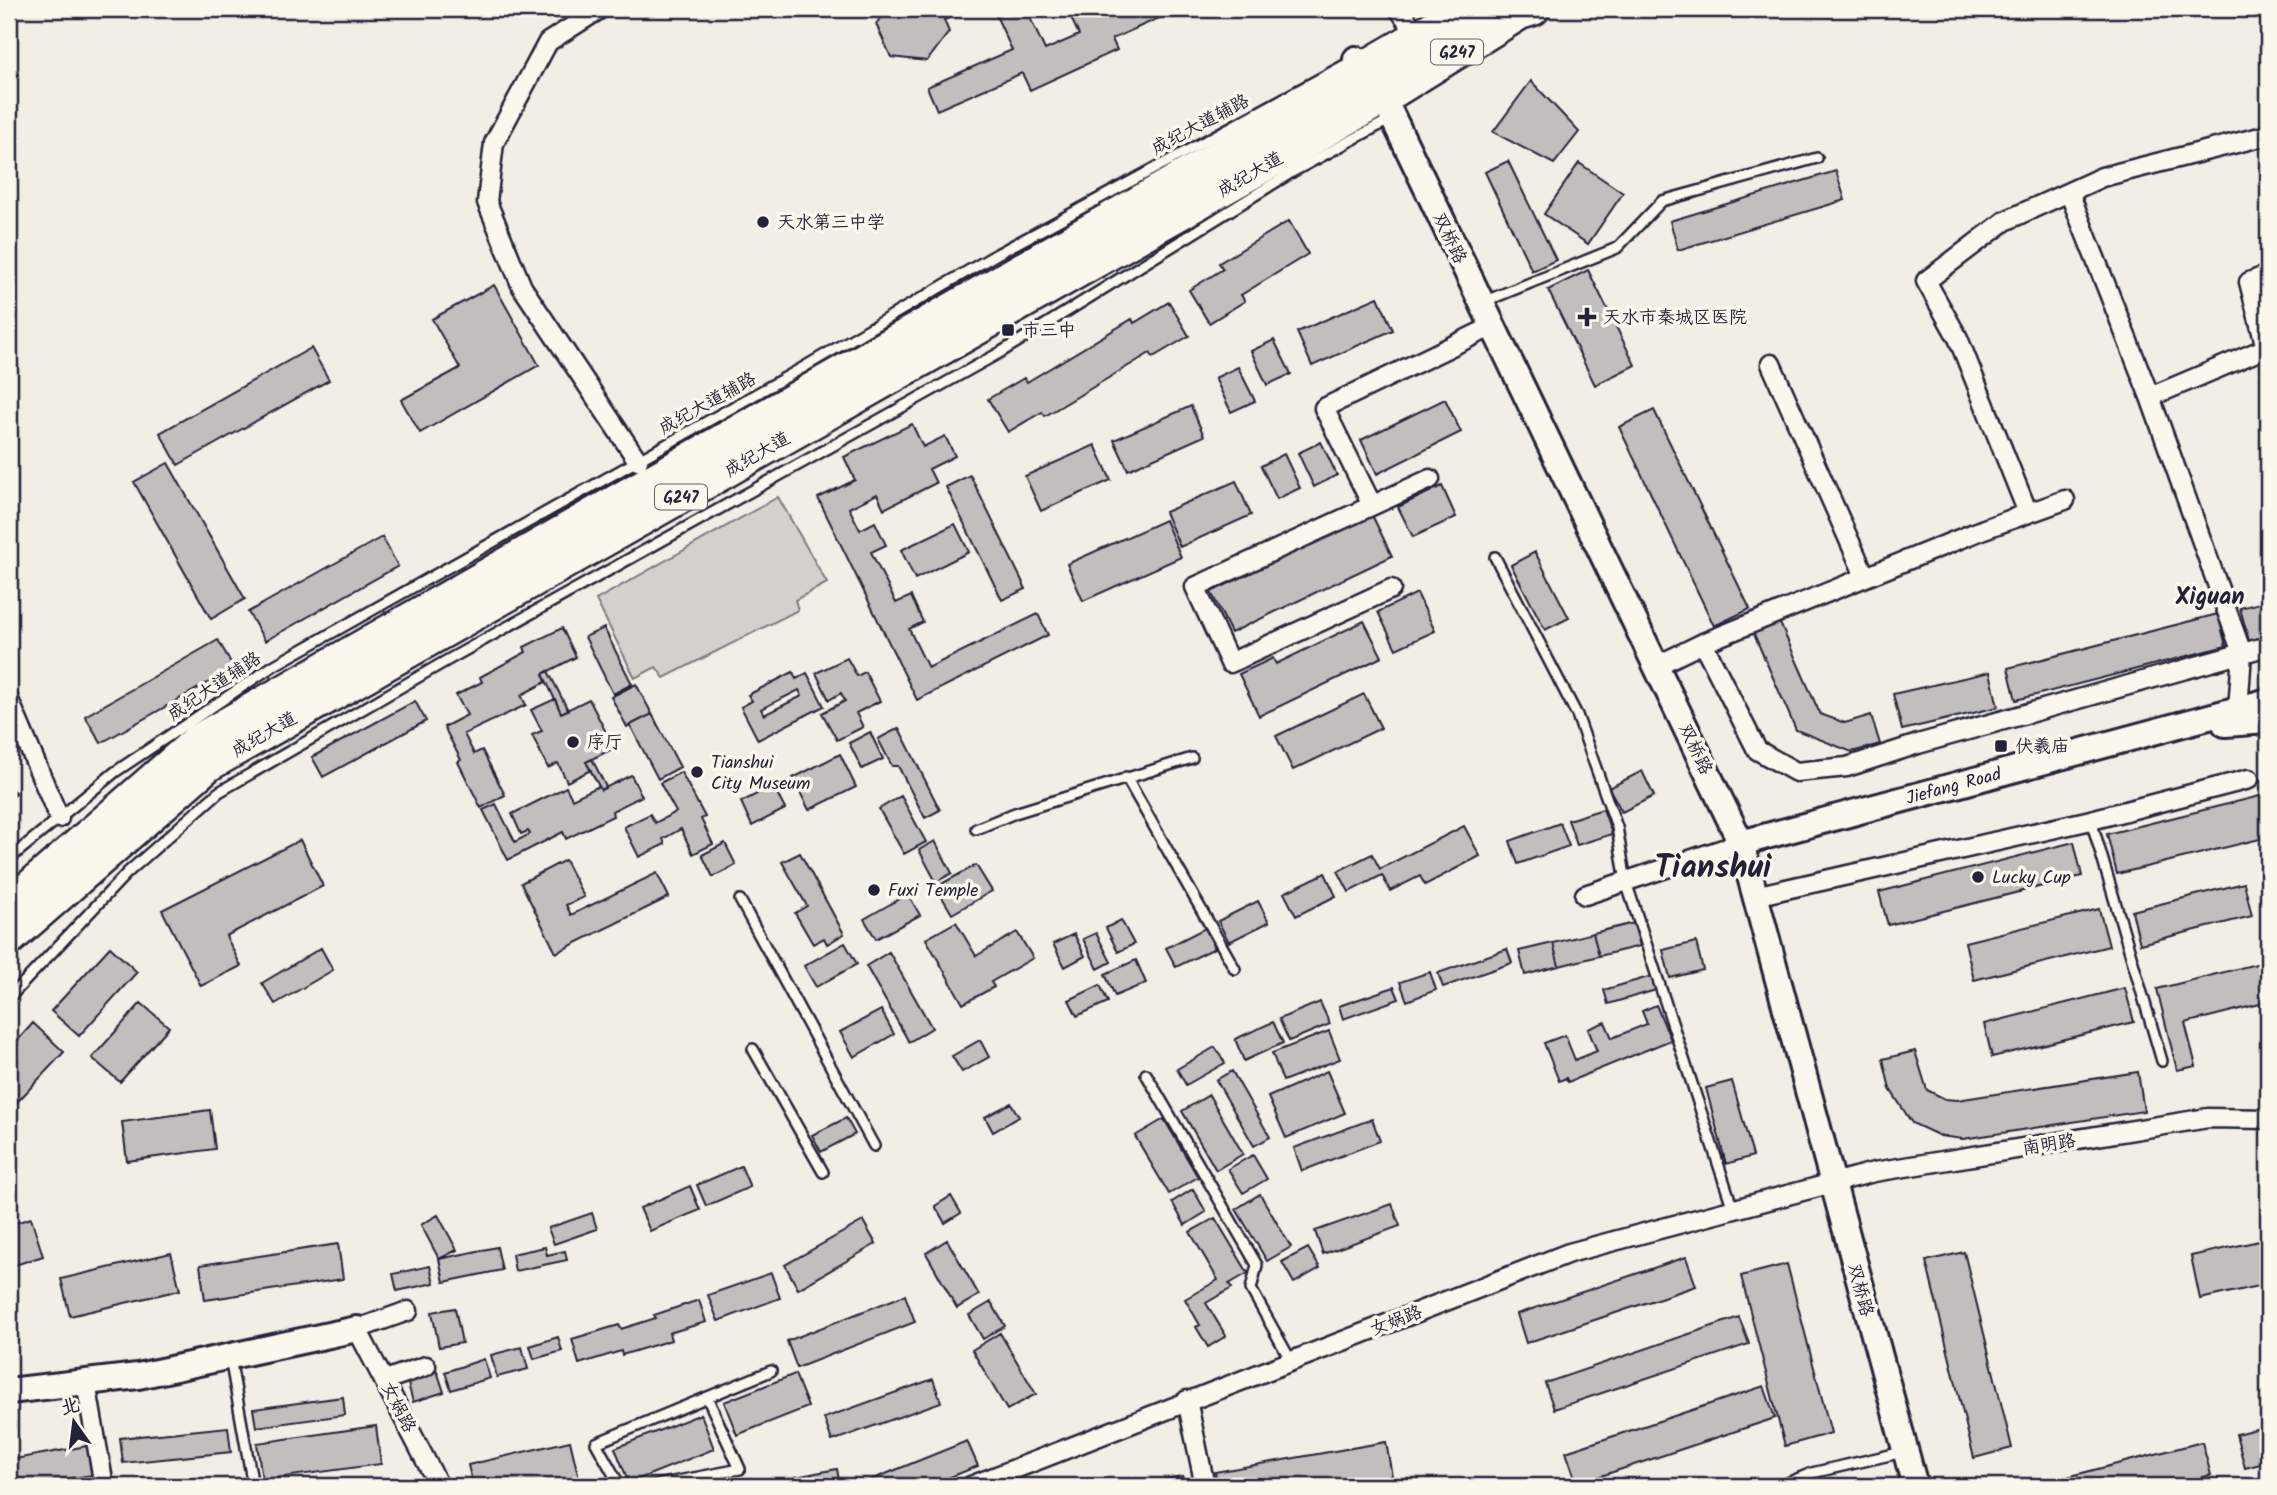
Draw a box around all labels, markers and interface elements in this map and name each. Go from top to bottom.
road number: G247 [1431,40,1483,64]
street label: 成纪大道辅路 [1146,87,1255,163]
street label: 成纪大道 [1212,145,1289,206]
street label: 双桥路 [1424,208,1474,269]
place label: 天水第三中学 [777,209,885,238]
marker: 天水第三中学 [755,214,771,230]
place label: 天水市秦城区医院 [1603,304,1747,333]
marker: 天水市秦城区医院 [1577,307,1597,327]
place label: 市三中 [1022,317,1076,346]
marker: 市三中 [1000,322,1016,338]
street label: 成纪大道辅路 [653,365,762,443]
street label: 成纪大道 [719,425,796,486]
road number: G247 [655,484,707,510]
district label: Xiguan [2174,578,2245,617]
street label: 成纪大道辅路 [162,645,268,729]
street label: 成纪大道 [226,705,303,766]
street label: 双桥路 [1670,719,1720,780]
place label: 序厅 [587,729,623,758]
place label: 伏羲庙 [2015,733,2069,762]
marker: 序厅 [565,734,581,750]
marker: 伏羲庙 [1993,738,2009,754]
place label: Tianshui City Museum [711,749,810,799]
street label: Jiefang Road [1903,760,2006,814]
marker: Tianshui City Museum [689,764,705,780]
district label: Tianshui [1655,843,1772,894]
place label: Lucky Cup [1992,864,2071,893]
marker: Lucky Cup [1970,869,1986,885]
place label: Fuxi Temple [888,877,978,906]
marker: Fuxi Temple [866,882,882,898]
street label: 南明路 [2020,1127,2078,1164]
street label: 双桥路 [1839,1261,1881,1320]
street label: 女娲路 [1366,1298,1427,1345]
street label: 女娲路 [372,1377,423,1438]
north arrow [38,1386,108,1456]
text: 北 [58,1391,83,1424]

